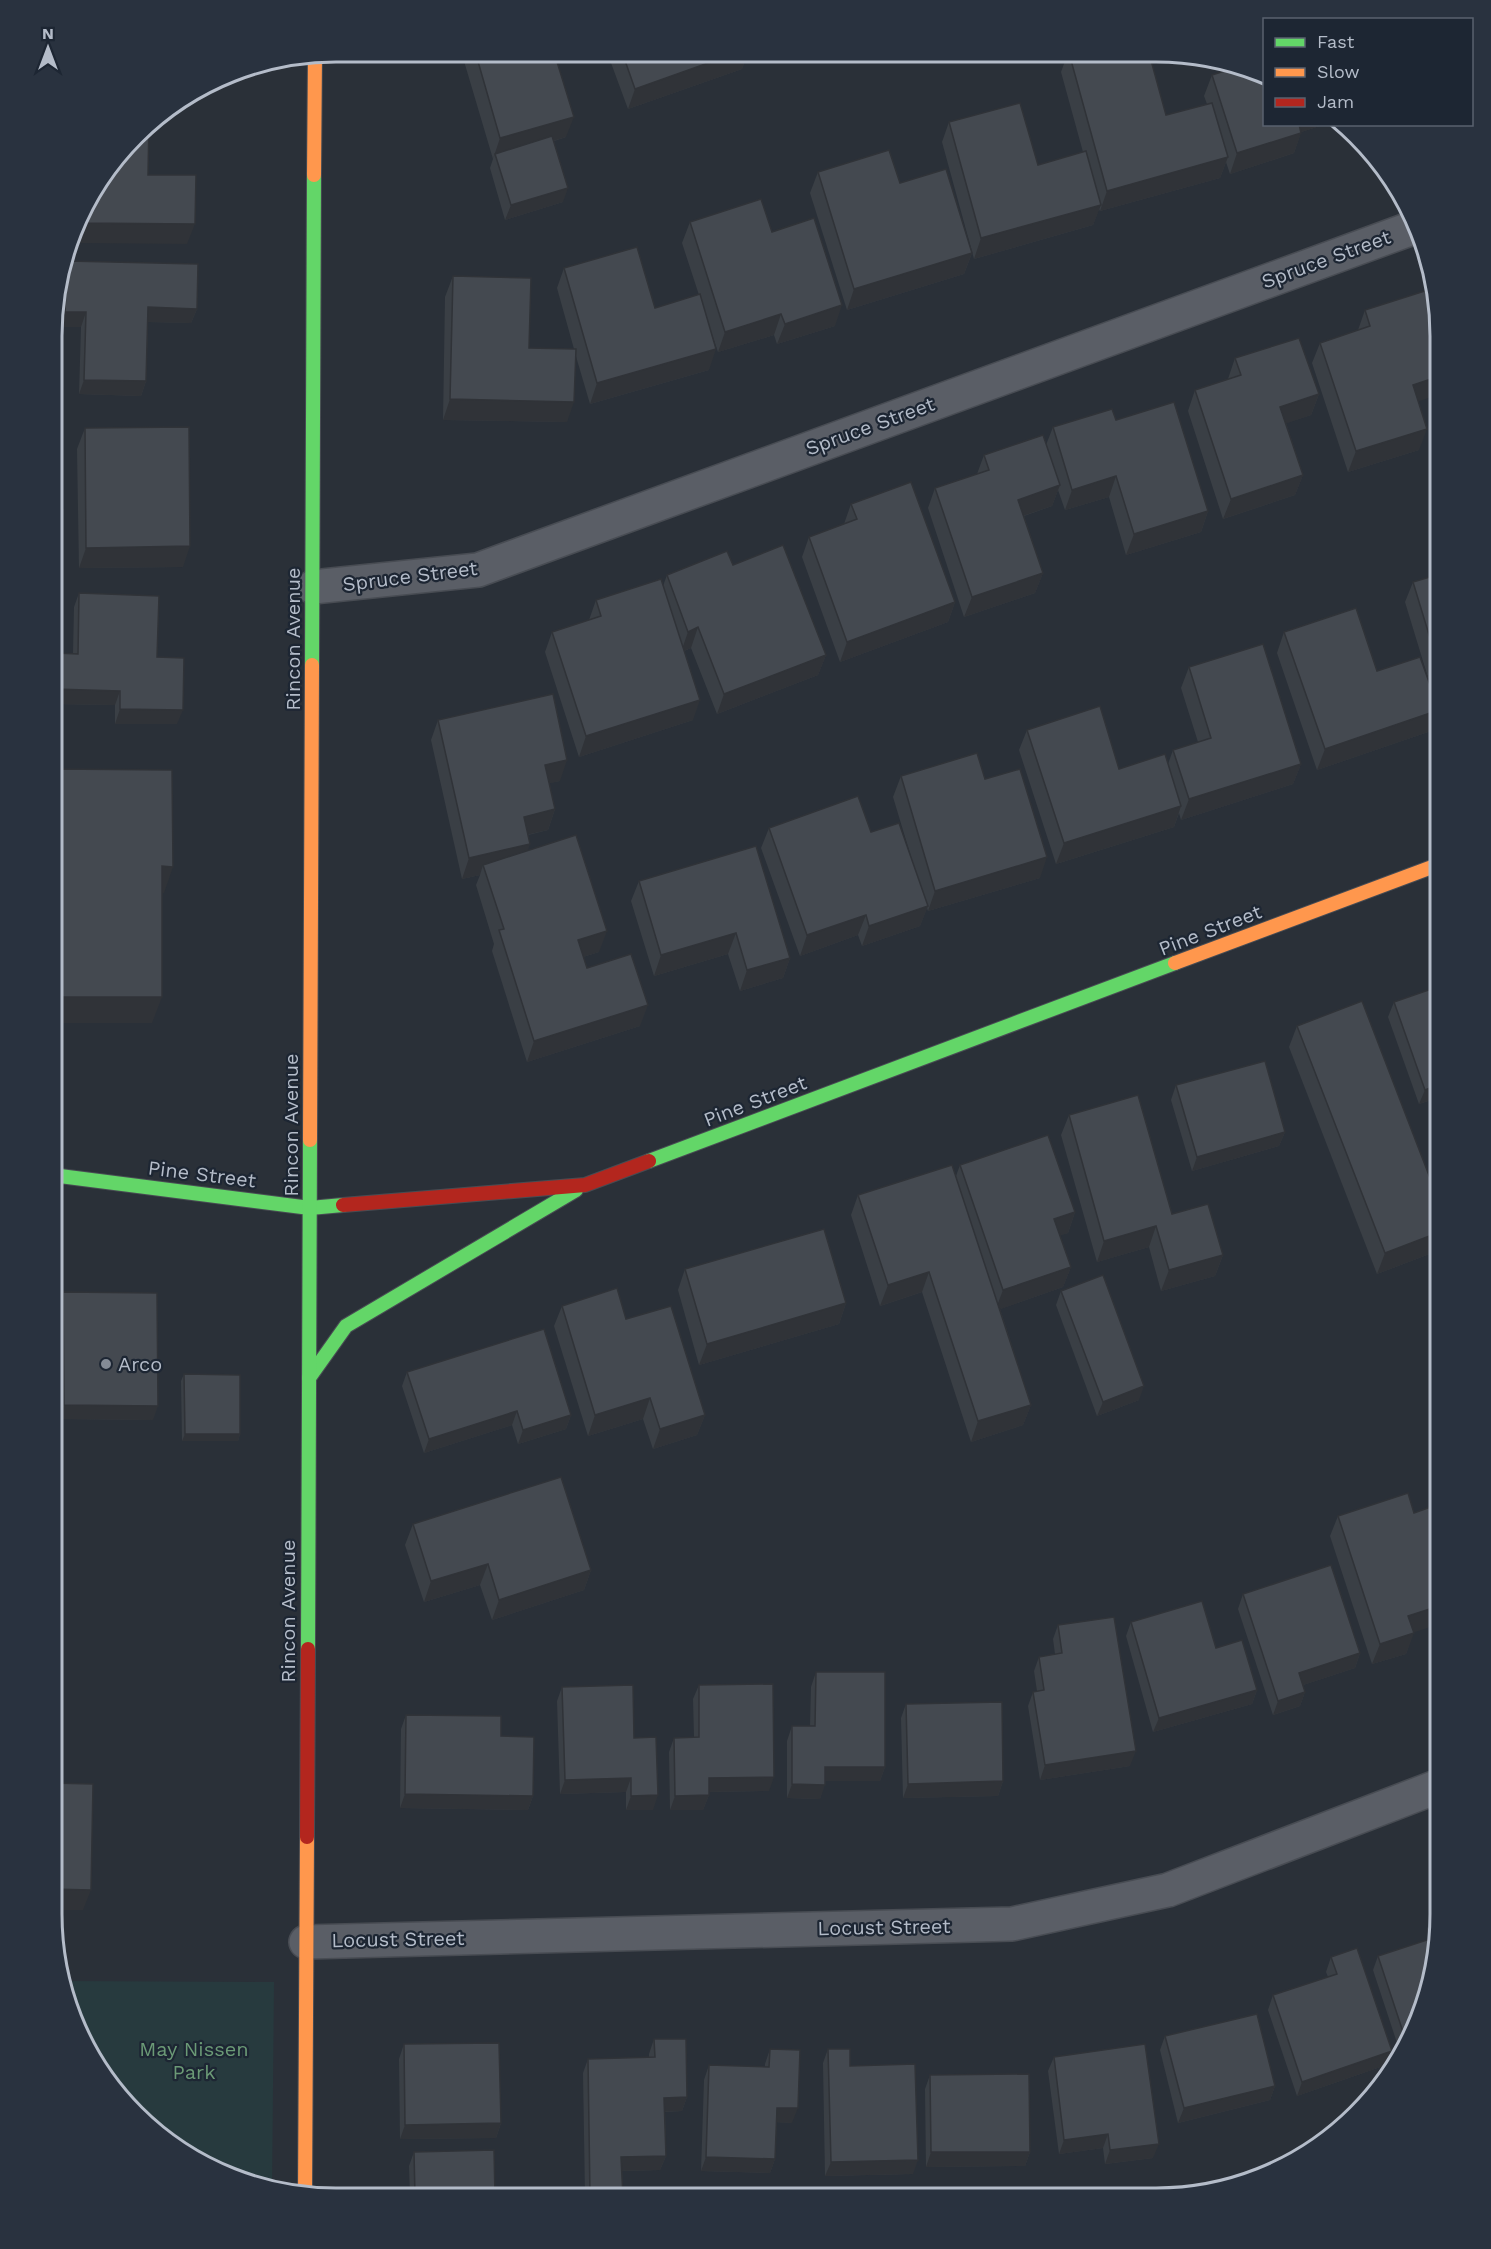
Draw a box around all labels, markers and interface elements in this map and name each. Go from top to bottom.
north arrow [18,18,78,78]
legend [1263,18,1473,126]
text: N [42,24,54,43]
text: Fast [1317,31,1355,52]
text: Slow [1317,61,1360,82]
text: Jam [1317,91,1354,112]
street label: Spruce Street [1258,224,1394,293]
street label: Spruce Street [802,391,938,460]
street label: Spruce Street [341,556,479,596]
street label: Rincon Avenue [281,567,305,711]
street label: Pine Street [1155,899,1266,961]
street label: Rincon Avenue [279,1053,303,1197]
street label: Pine Street [700,1070,811,1132]
street label: Pine Street [147,1155,258,1193]
place label: Arco [118,1352,162,1376]
marker: Arco [99,1357,113,1371]
street label: Rincon Avenue [276,1539,300,1683]
street label: Locust Street [817,1914,951,1940]
street label: Locust Street [331,1926,465,1952]
park label: May Nissen Park [139,2037,249,2084]

